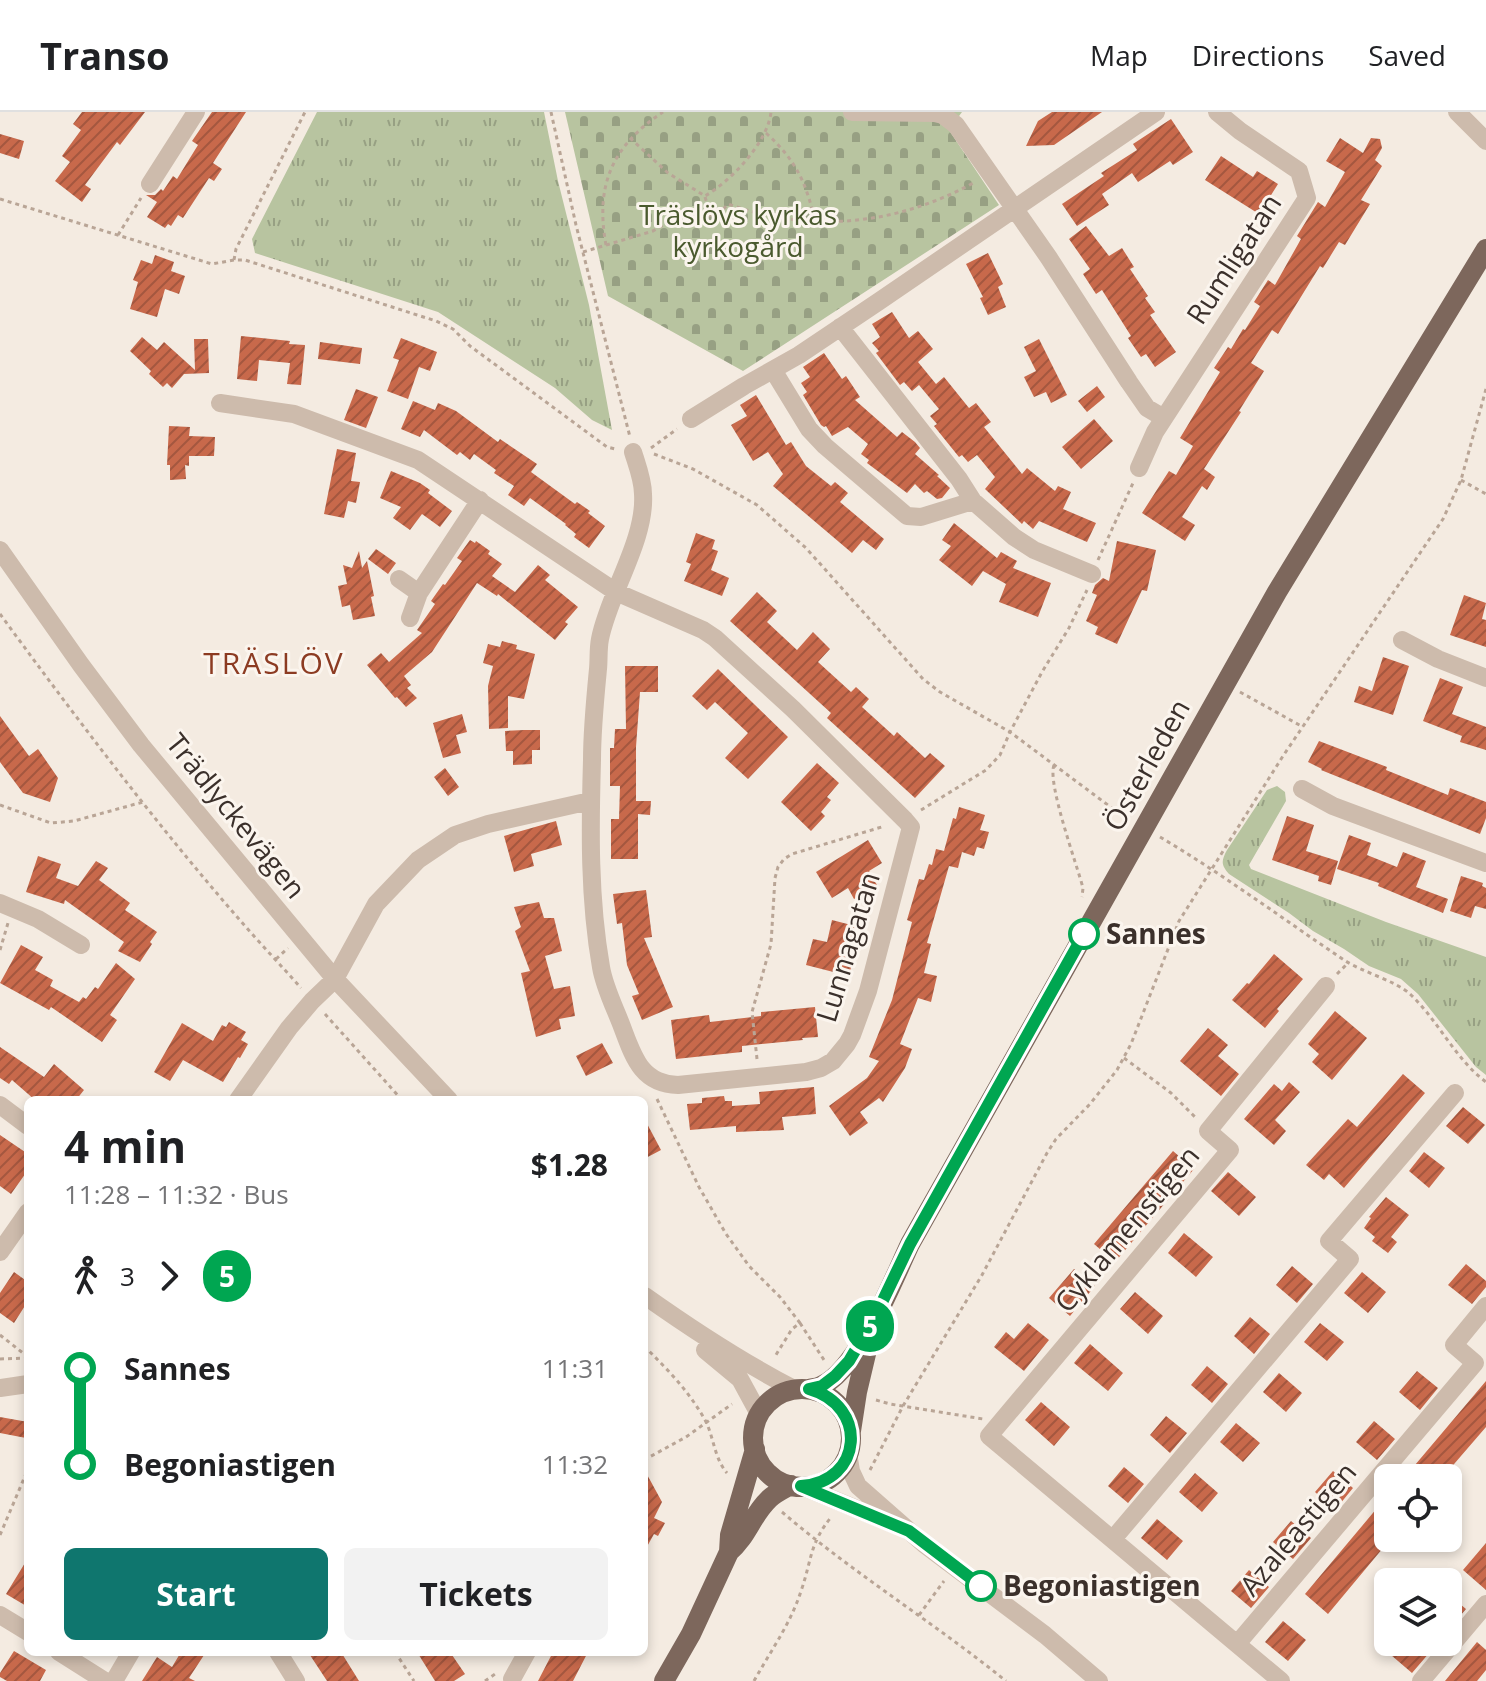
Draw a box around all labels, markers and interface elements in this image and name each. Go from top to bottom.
text: Transo [40,29,170,81]
text: Map [1090,36,1148,74]
text: Directions [1192,36,1324,74]
text: Saved [1368,36,1446,74]
street label: Rumligatan [1177,186,1289,331]
park label: Träslövs kyrkas kyrkogård [639,195,837,265]
district label: TRÄSLÖV [203,642,345,683]
street label: Österleden [1094,692,1198,837]
street label: Trädlyckevägen [158,725,315,906]
street label: Lunnagatan [806,867,888,1026]
place label: Sannes [1106,914,1206,952]
marker: Sannes [1069,919,1099,949]
text: 4 min [64,1116,186,1176]
street label: Cyklamenstigen [1045,1137,1207,1320]
text: $1.28 [531,1144,608,1185]
text: 11:28 – 11:32 · Bus [64,1176,289,1212]
icon: walk [64,1254,108,1298]
icon: forward [147,1254,191,1298]
text: 5 [219,1257,235,1295]
text: 3 [120,1258,135,1294]
line badge: 5 [844,1300,896,1352]
text: 5 [862,1307,878,1345]
text: Sannes [124,1348,231,1389]
text: 11:31 [542,1350,608,1386]
text: Begoniastigen [124,1444,336,1485]
text: 11:32 [542,1446,608,1482]
street label: Azaleastigen [1230,1454,1364,1603]
map controls [1374,1464,1462,1656]
button: locate [1374,1464,1462,1552]
button: Start [64,1548,328,1640]
button: Tickets [344,1548,608,1640]
place label: Begoniastigen [1003,1566,1201,1604]
button: layers [1374,1568,1462,1656]
marker: Begoniastigen [966,1571,996,1601]

